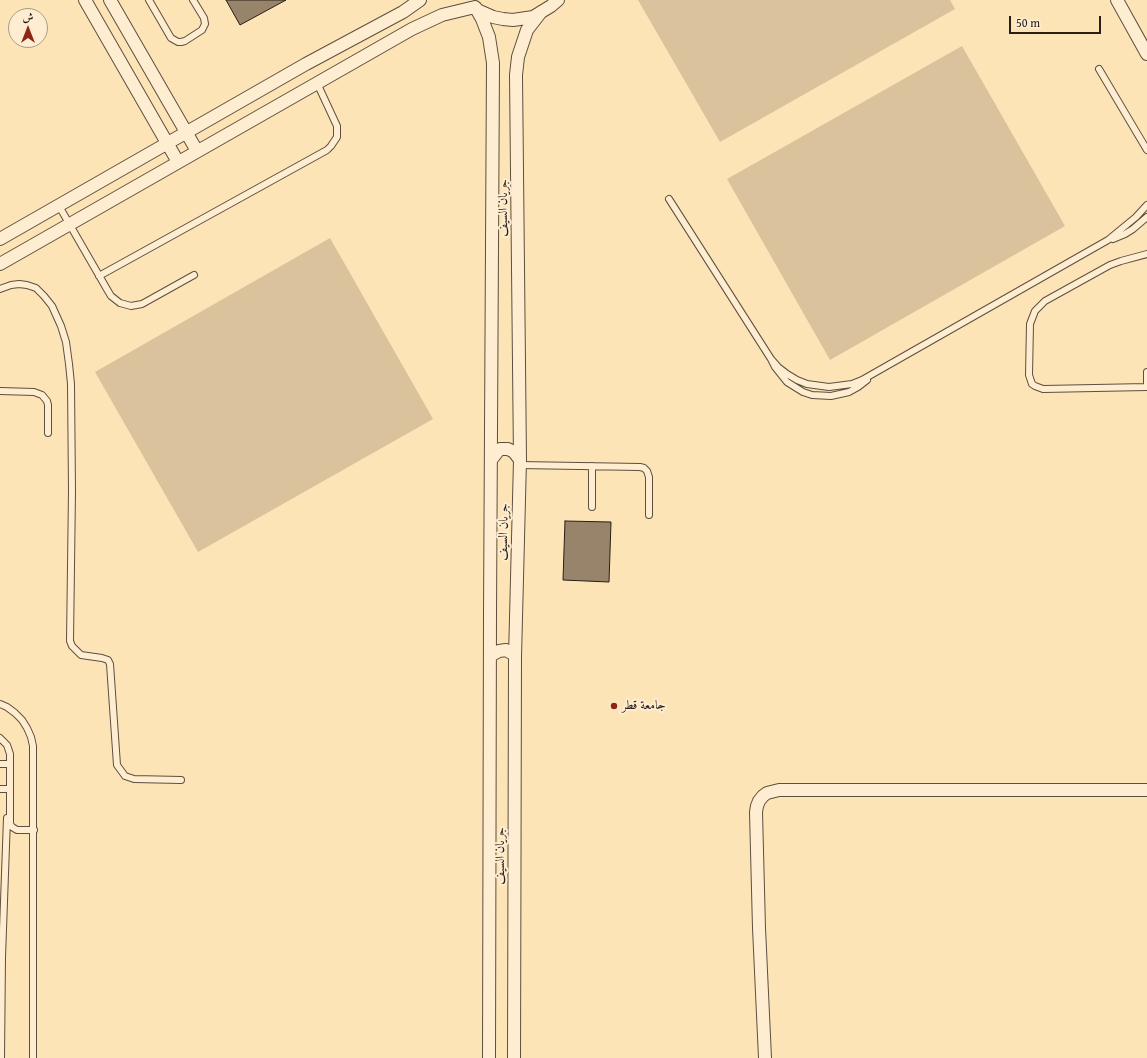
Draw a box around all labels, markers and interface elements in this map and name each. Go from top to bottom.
north arrow [8,8,48,48]
scale bar [1011,8,1103,34]
text: ش [23,9,33,25]
text: 50 m [1016,14,1040,31]
street label: جريان السيف [496,179,512,237]
street label: جريان السيف [496,503,512,561]
place label: جامعة قطر [622,698,666,714]
marker: جامعة قطر [609,701,619,711]
street label: جريان السيف [493,827,509,885]

